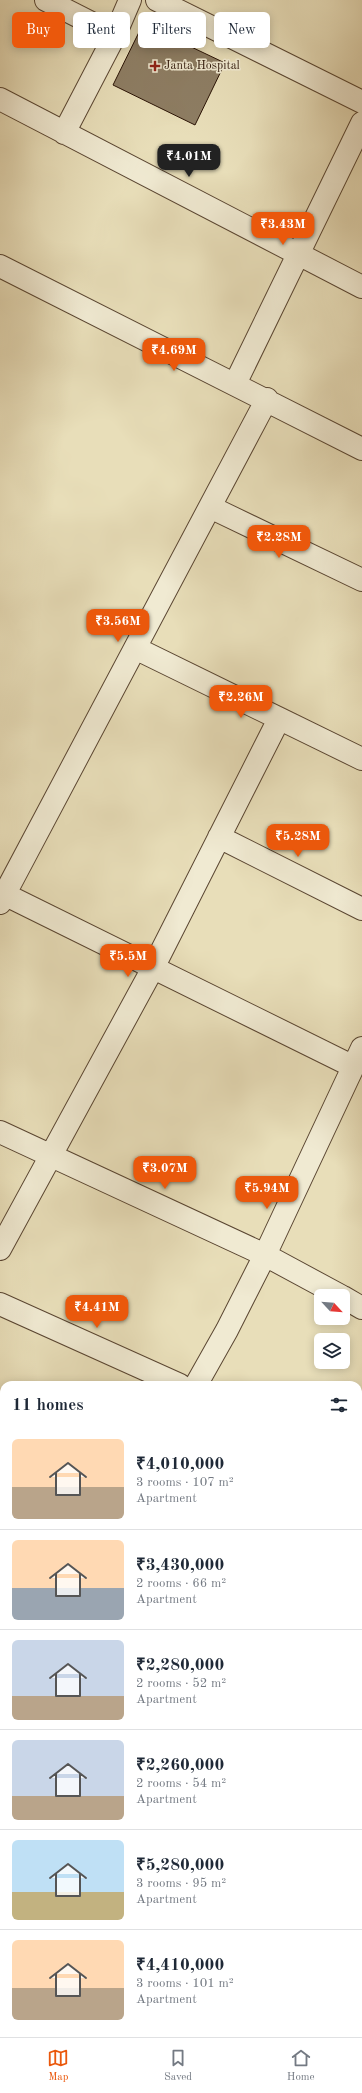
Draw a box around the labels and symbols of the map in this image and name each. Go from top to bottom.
marker: Janta Hospital [149,60,161,72]
place label: Janta Hospital [164,60,240,72]
pin: ₹4.01M [156,144,222,178]
pin: ₹3.43M [250,212,316,246]
pin: ₹4.69M [141,338,207,372]
pin: ₹2.28M [246,525,312,559]
pin: ₹3.56M [85,609,151,643]
pin: ₹2.26M [208,685,274,719]
pin: ₹5.28M [265,824,331,858]
pin: ₹5.5M [100,944,156,978]
pin: ₹3.07M [132,1156,198,1190]
pin: ₹5.94M [234,1176,300,1210]
north arrow [314,1289,350,1325]
pin: ₹4.41M [64,1295,130,1329]

